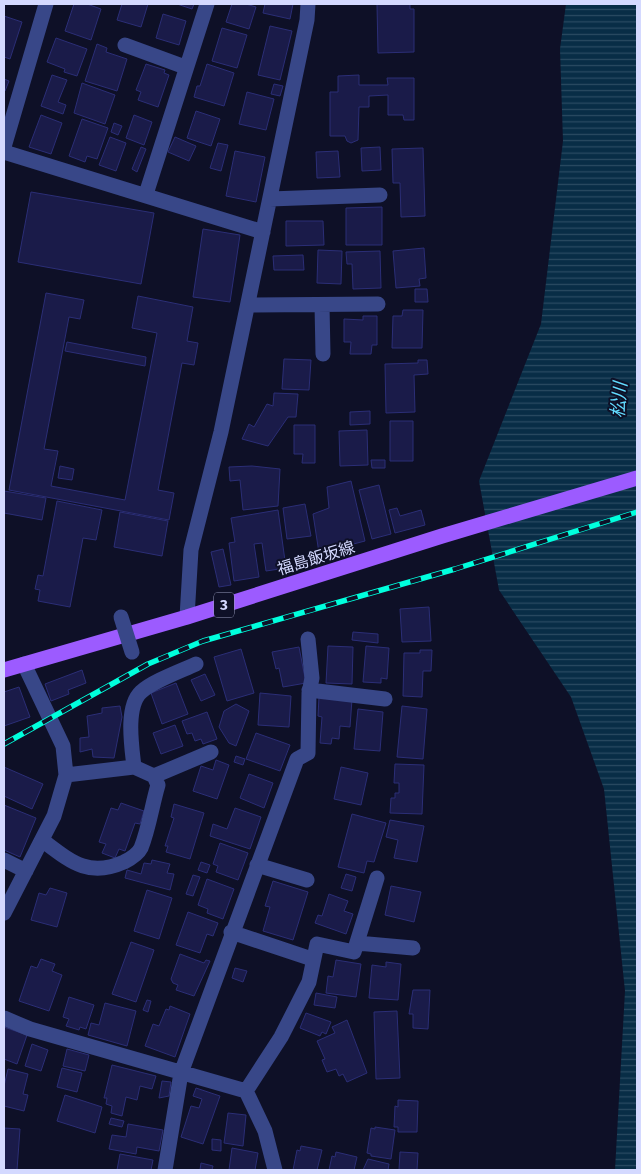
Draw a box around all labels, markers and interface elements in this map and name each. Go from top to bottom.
water label: 松川 [606,379,632,419]
street label: 福島飯坂線 [275,537,357,579]
road number: 3 [214,592,234,618]

